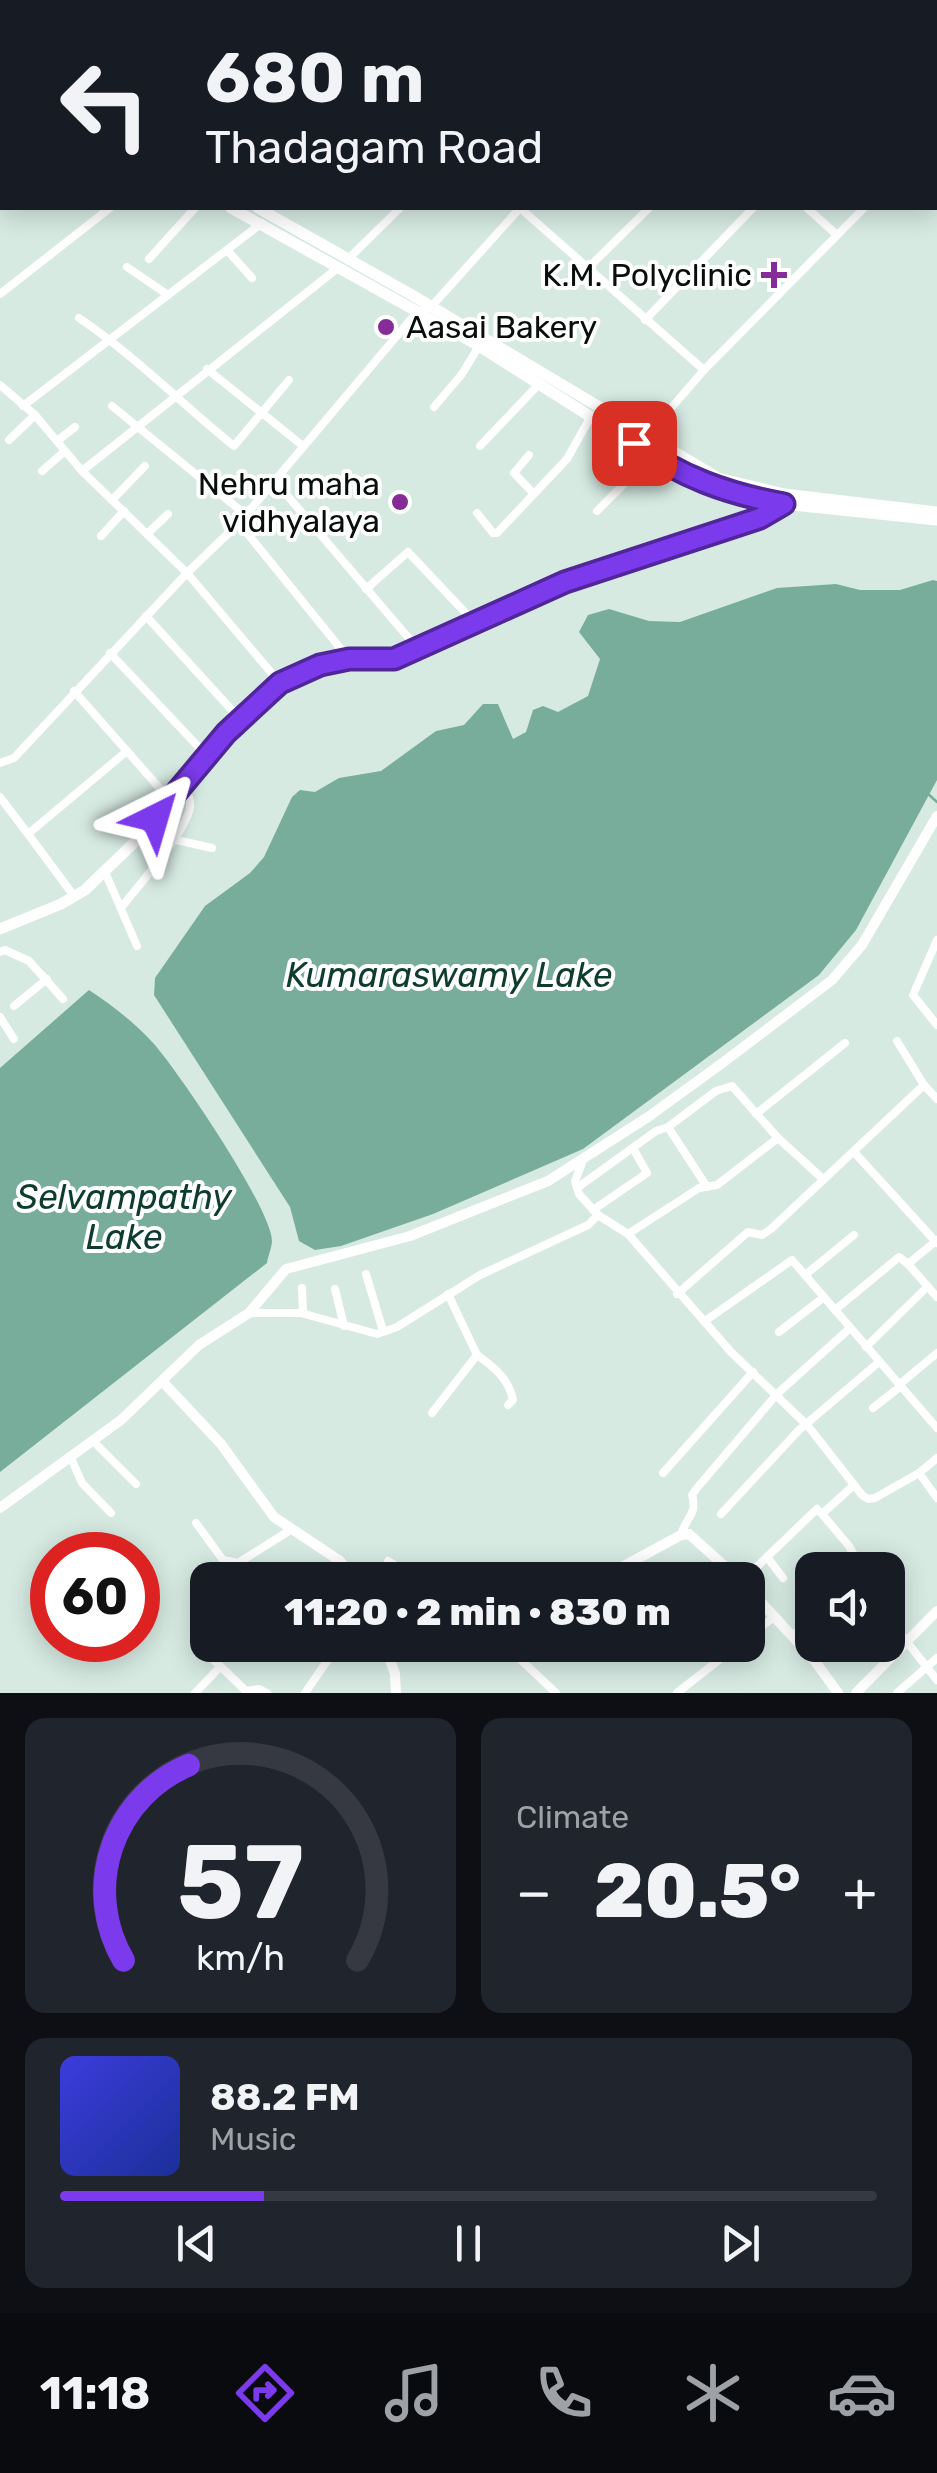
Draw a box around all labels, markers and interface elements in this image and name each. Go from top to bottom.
text: 680 m [205,37,425,120]
icon: left [40,40,170,170]
text: Thadagam Road [205,121,543,174]
place label: K.M. Polyclinic [542,256,752,294]
marker: K.M. Polyclinic [761,262,787,288]
place label: Aasai Bakery [406,308,597,346]
marker: Aasai Bakery [375,316,397,338]
pin [592,401,677,486]
icon: arrive [607,416,662,471]
place label: Nehru maha vidhyalaya [198,465,380,540]
marker: Nehru maha vidhyalaya [389,491,411,513]
position arrow [103,766,207,870]
water label: Kumaraswamy Lake [286,954,612,996]
water label: Selvampathy Lake [16,1176,233,1258]
speed limit sign: 60 [30,1532,160,1662]
map controls [795,1552,905,1662]
button: sound [795,1552,905,1662]
text: 11:20 · 2 min · 830 m [284,1589,671,1635]
text: Climate [516,1798,629,1836]
text: 57 [177,1821,304,1944]
text: 20.5° [594,1847,801,1936]
text: − [516,1860,552,1925]
text: + [843,1860,877,1925]
text: km/h [196,1937,285,1979]
text: 88.2 FM [210,2074,360,2120]
text: Music [210,2120,296,2158]
icon: previous [169,2216,224,2271]
icon: pause [441,2216,496,2271]
icon: next [713,2216,768,2271]
icon: directions [230,2358,300,2428]
icon: music [379,2358,449,2428]
icon: phone [529,2358,599,2428]
icon: climate [678,2358,748,2428]
icon: car [827,2358,897,2428]
text: 11:18 [40,2367,150,2420]

